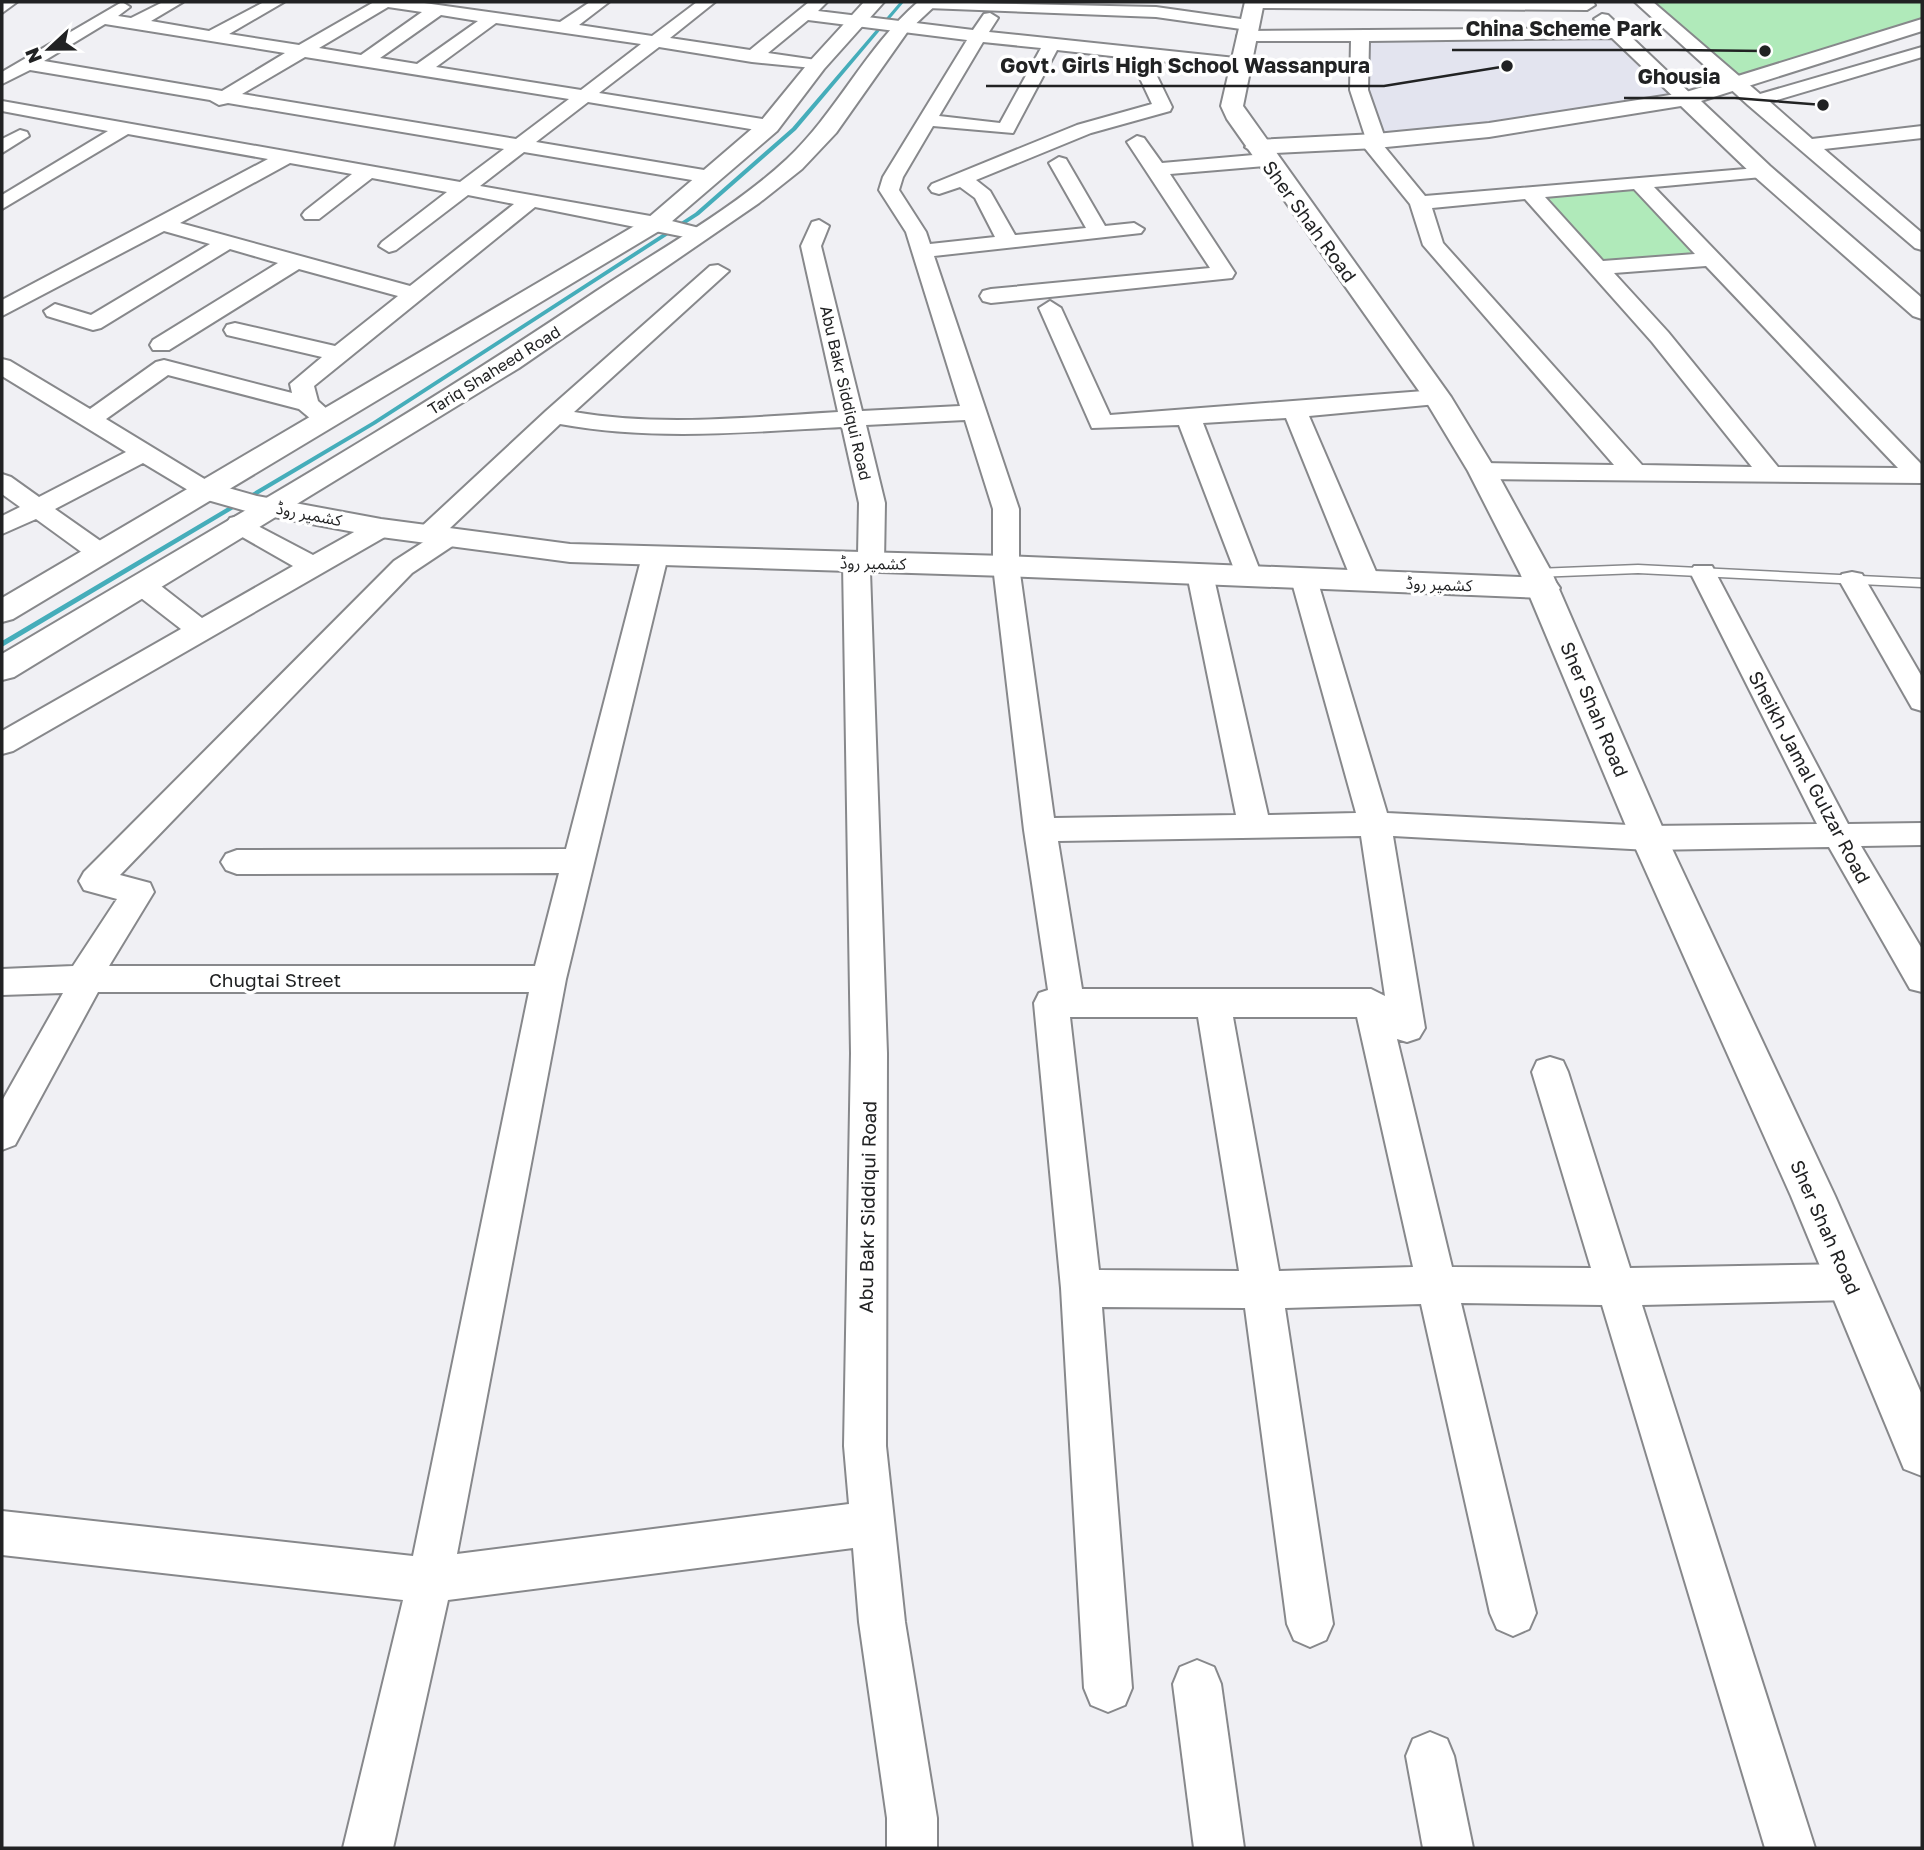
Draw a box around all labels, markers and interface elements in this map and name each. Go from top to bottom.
callout: China Scheme Park [1452,8,1677,50]
north arrow [14,14,84,84]
text: China Scheme Park [1465,15,1663,41]
callout: Govt. Girls High School Wassanpura [986,44,1384,86]
text: N [19,45,46,67]
text: Govt. Girls High School Wassanpura [1000,52,1370,78]
callout: Ghousia [1624,56,1735,98]
text: Ghousia [1638,63,1720,89]
street label: Sher Shah Road [1258,156,1362,286]
street label: Abu Bakr Siddiqui Road [816,304,876,482]
street label: Tariq Shaheed Road [424,321,564,419]
street label: کشمیر روڈ [274,498,344,530]
street label: کشمیر روڈ [840,552,907,574]
street label: کشمیر روڈ [1405,573,1473,595]
street label: Sher Shah Road [1556,638,1634,780]
street label: Sheikh Jamal Gulzar Road [1744,667,1876,887]
street label: Chugtai Street [209,968,341,991]
street label: Abu Bakr Siddiqui Road [854,1101,880,1313]
street label: Sher Shah Road [1786,1156,1866,1298]

